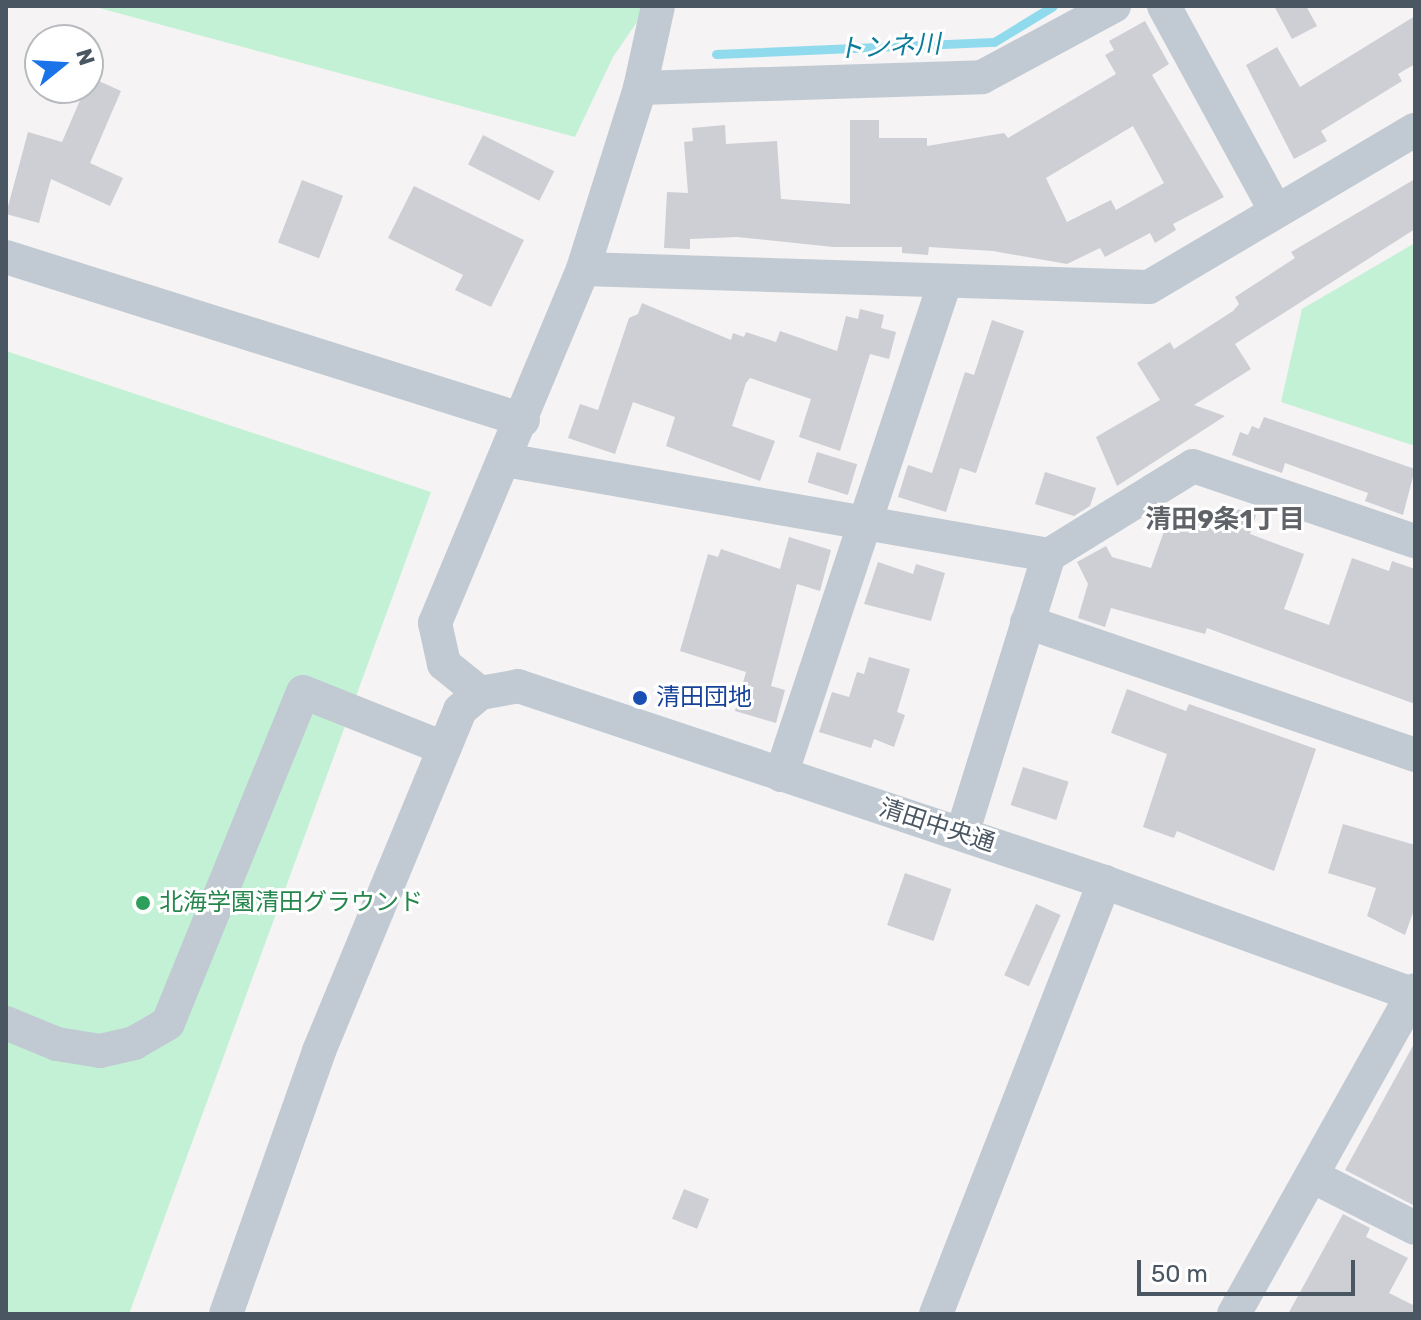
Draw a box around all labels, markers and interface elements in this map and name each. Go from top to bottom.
north arrow [24,24,104,104]
water label: トンネ川 [836,29,942,65]
text: N [70,45,101,69]
district label: 清田9条1丁目 [1145,504,1305,536]
place label: 清田団地 [656,684,752,712]
marker: 清田団地 [631,689,649,707]
street label: 清田中央通 [875,794,999,858]
place label: 北海学園清田グラウンド [159,889,423,917]
marker: 北海学園清田グラウンド [134,894,152,912]
scale bar [1141,1244,1359,1294]
text: 50 m [1151,1260,1208,1288]

